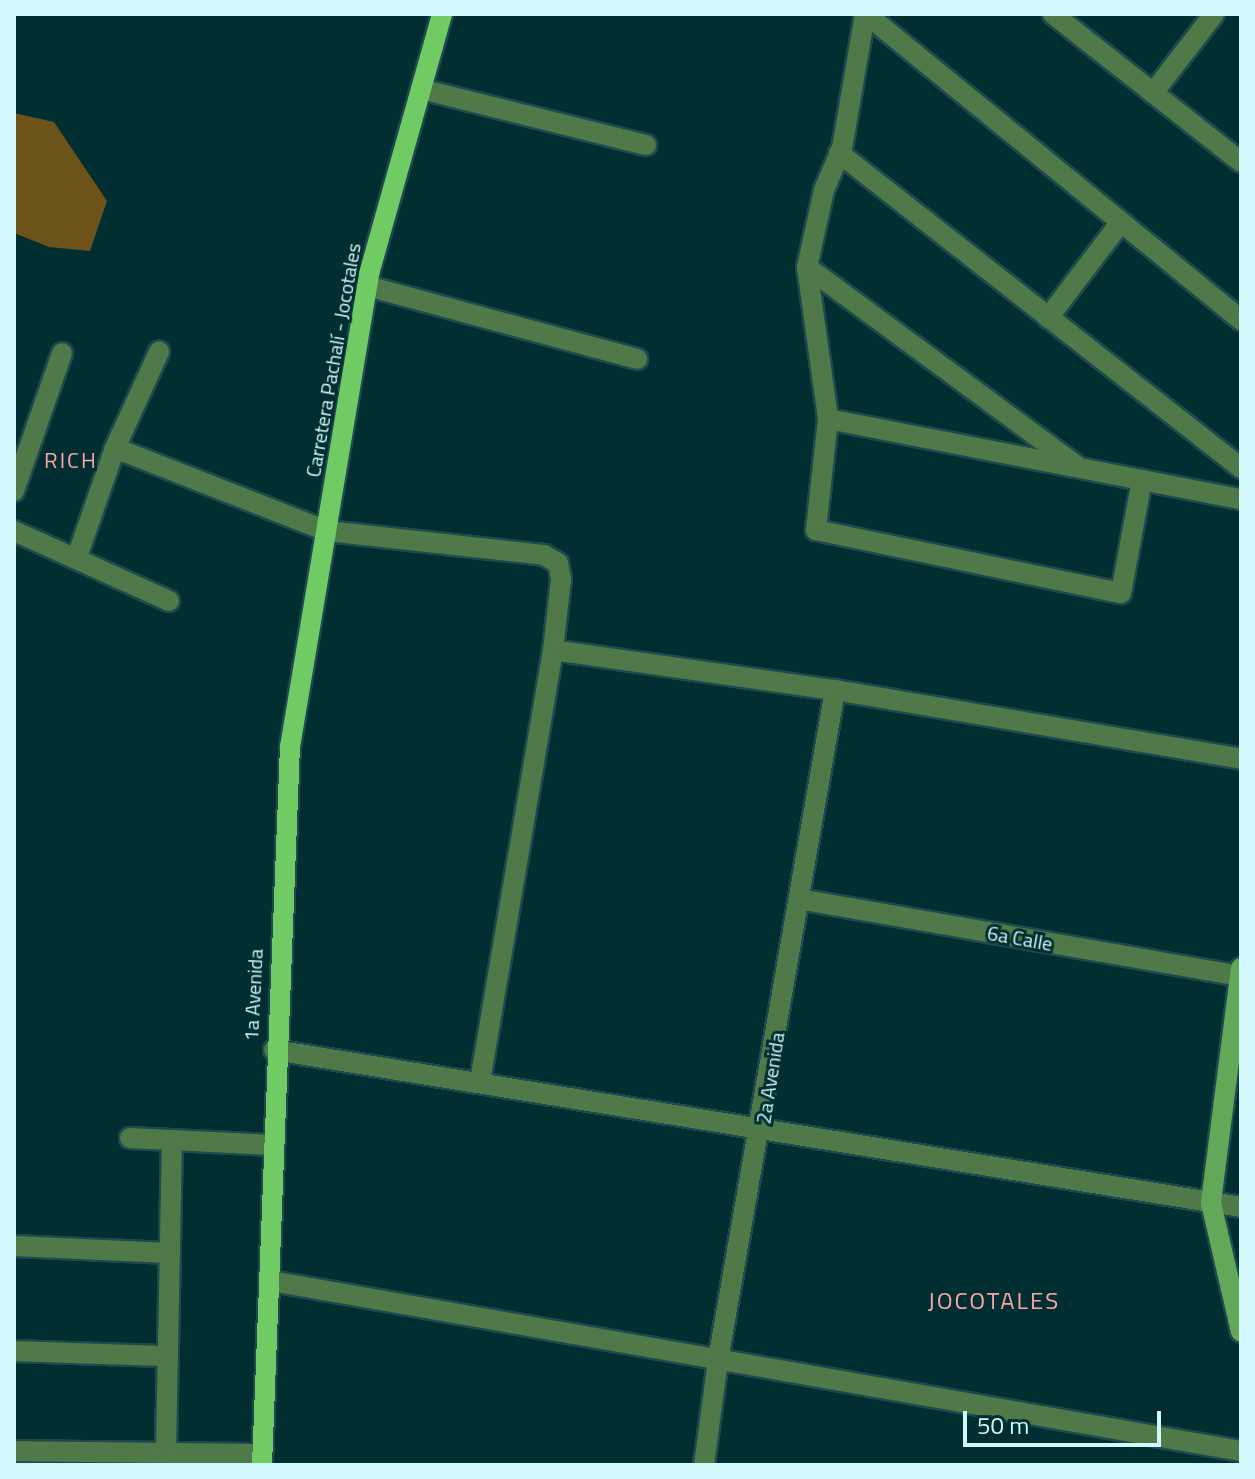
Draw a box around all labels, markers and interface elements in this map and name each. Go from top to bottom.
street label: Carretera Pachalí - Jocotales [301,241,365,479]
district label: RICH [44,448,98,474]
street label: 6a Calle [985,920,1055,956]
street label: 1a Avenida [239,948,267,1042]
street label: 2a Avenida [751,1030,789,1126]
district label: JOCOTALES [928,1287,1060,1315]
scale bar [967,1395,1165,1445]
text: 50 m [977,1407,1029,1443]

